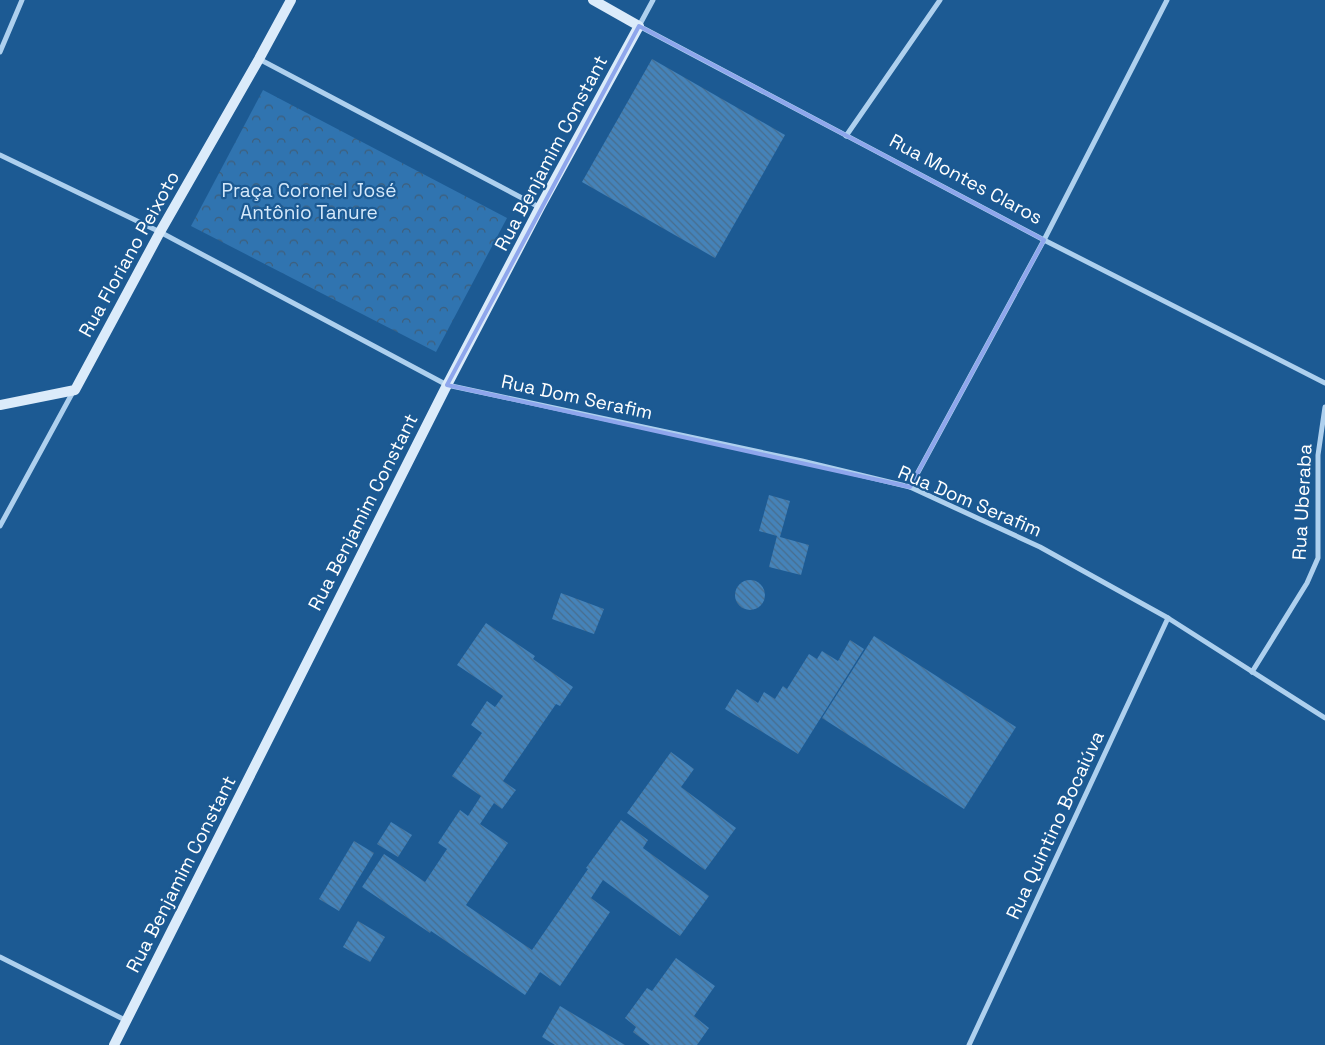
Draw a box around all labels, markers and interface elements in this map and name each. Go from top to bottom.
street label: Rua Benjamim Constant [489,51,613,255]
street label: Rua Montes Claros [885,128,1047,230]
street label: Rua Floriano Peixoto [73,166,185,342]
park label: Praça Coronel José Antônio Tanure [222,178,396,225]
street label: Rua Dom Serafim [499,369,655,425]
street label: Rua Benjamim Constant [302,409,424,615]
street label: Rua Uberaba [1286,443,1318,561]
street label: Rua Dom Serafim [894,459,1046,543]
street label: Rua Quintino Bocaiúva [1000,727,1110,923]
street label: Rua Benjamim Constant [120,771,242,977]

